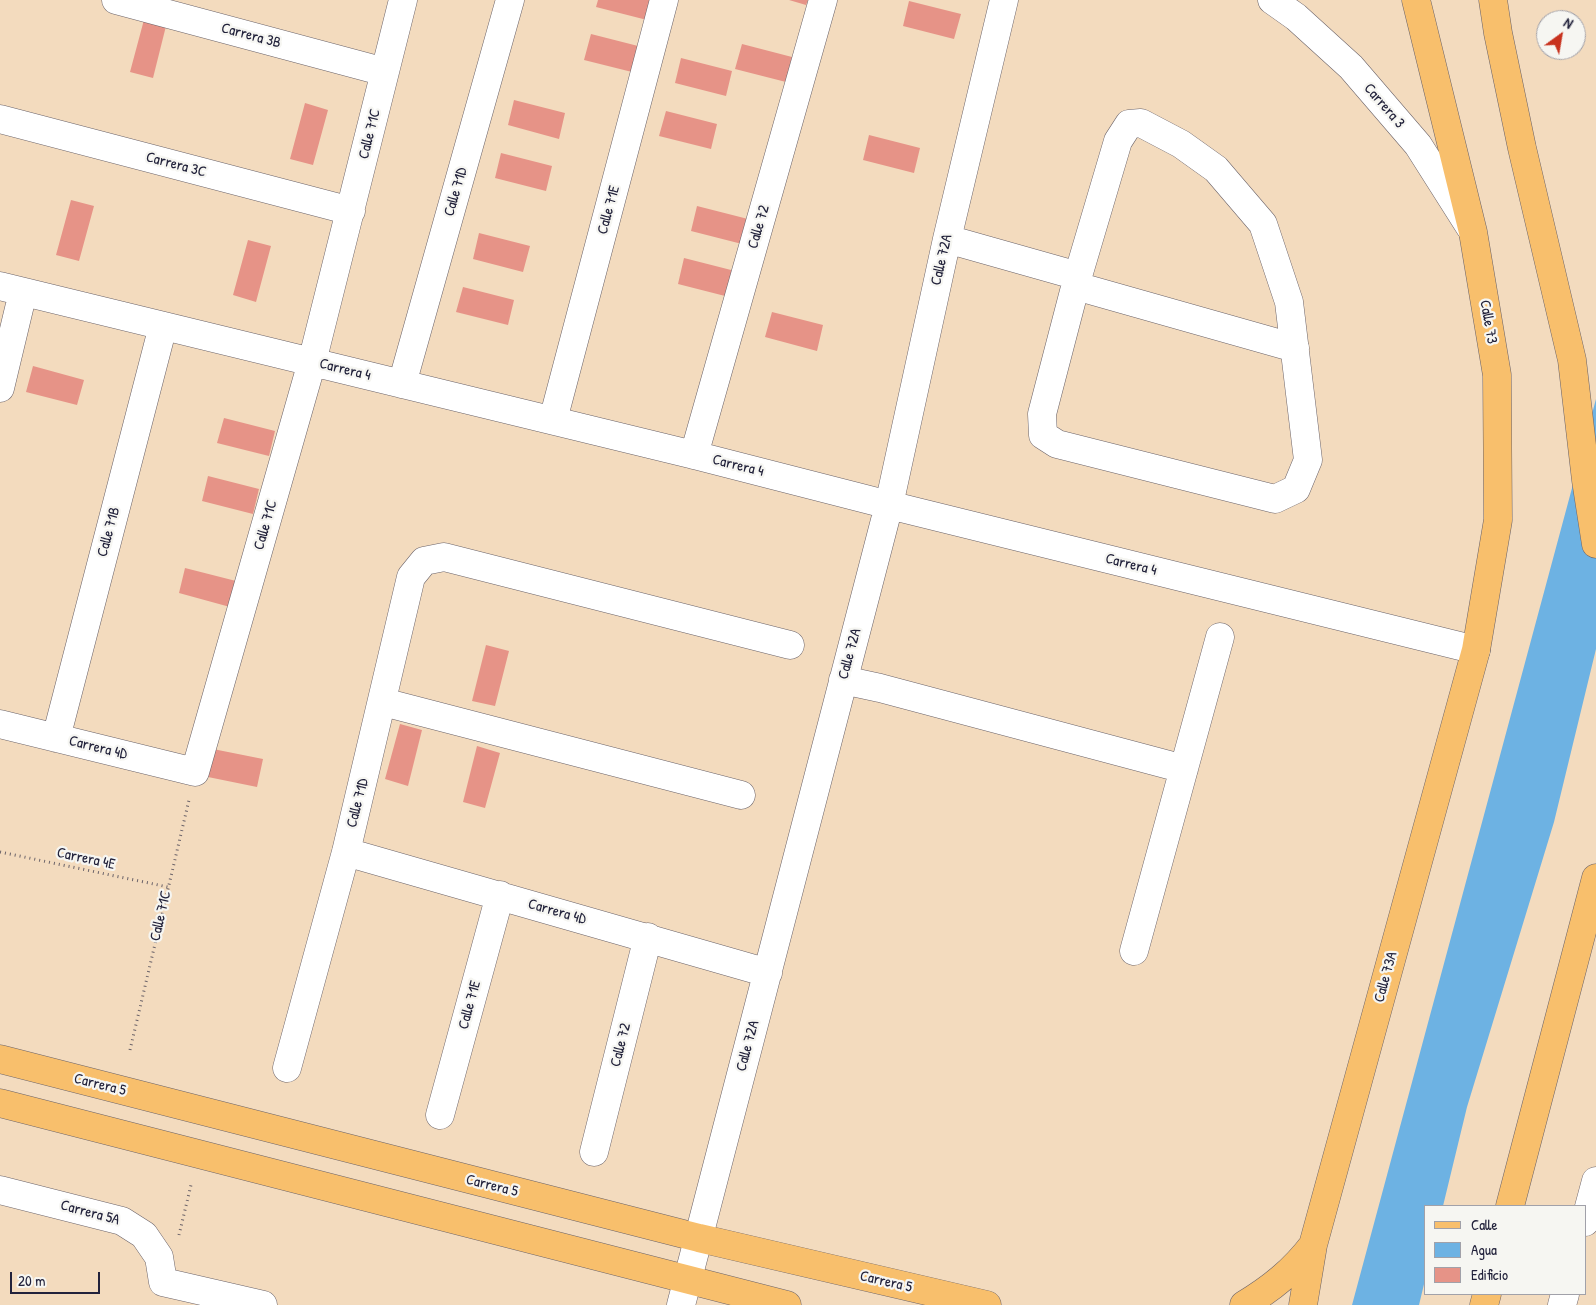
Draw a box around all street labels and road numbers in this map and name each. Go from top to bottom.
street label: Carrera 3B [219,19,283,53]
street label: Carrera 3 [1360,80,1408,132]
street label: Calle 71C [355,107,385,161]
street label: Carrera 3C [144,148,208,182]
street label: Calle 71D [440,165,472,219]
street label: Calle 71E [594,184,624,236]
street label: Calle 72 [744,203,774,251]
street label: Calle 72A [927,233,957,287]
street label: Calle 73 [1475,299,1501,345]
street label: Carrera 4 [317,355,373,385]
street label: Carrera 4 [710,451,766,481]
street label: Calle 71C [250,498,282,552]
street label: Calle 71B [94,505,124,559]
street label: Carrera 4 [1103,550,1159,580]
street label: Calle 72A [835,627,865,681]
street label: Carrera 4D [67,732,129,764]
street label: Calle 71D [343,777,373,829]
street label: Carrera 4E [55,844,117,874]
street label: Calle 71C [146,889,176,943]
street label: Carrera 4D [526,895,588,929]
street label: Calle 73A [1371,950,1401,1004]
street label: Calle 71E [455,979,485,1031]
street label: Calle 72A [733,1019,763,1073]
street label: Calle 72 [607,1021,635,1069]
street label: Carrera 5 [72,1070,128,1100]
street label: Carrera 5 [464,1171,520,1201]
street label: Carrera 5A [59,1196,121,1230]
street label: Carrera 5 [858,1267,914,1297]

